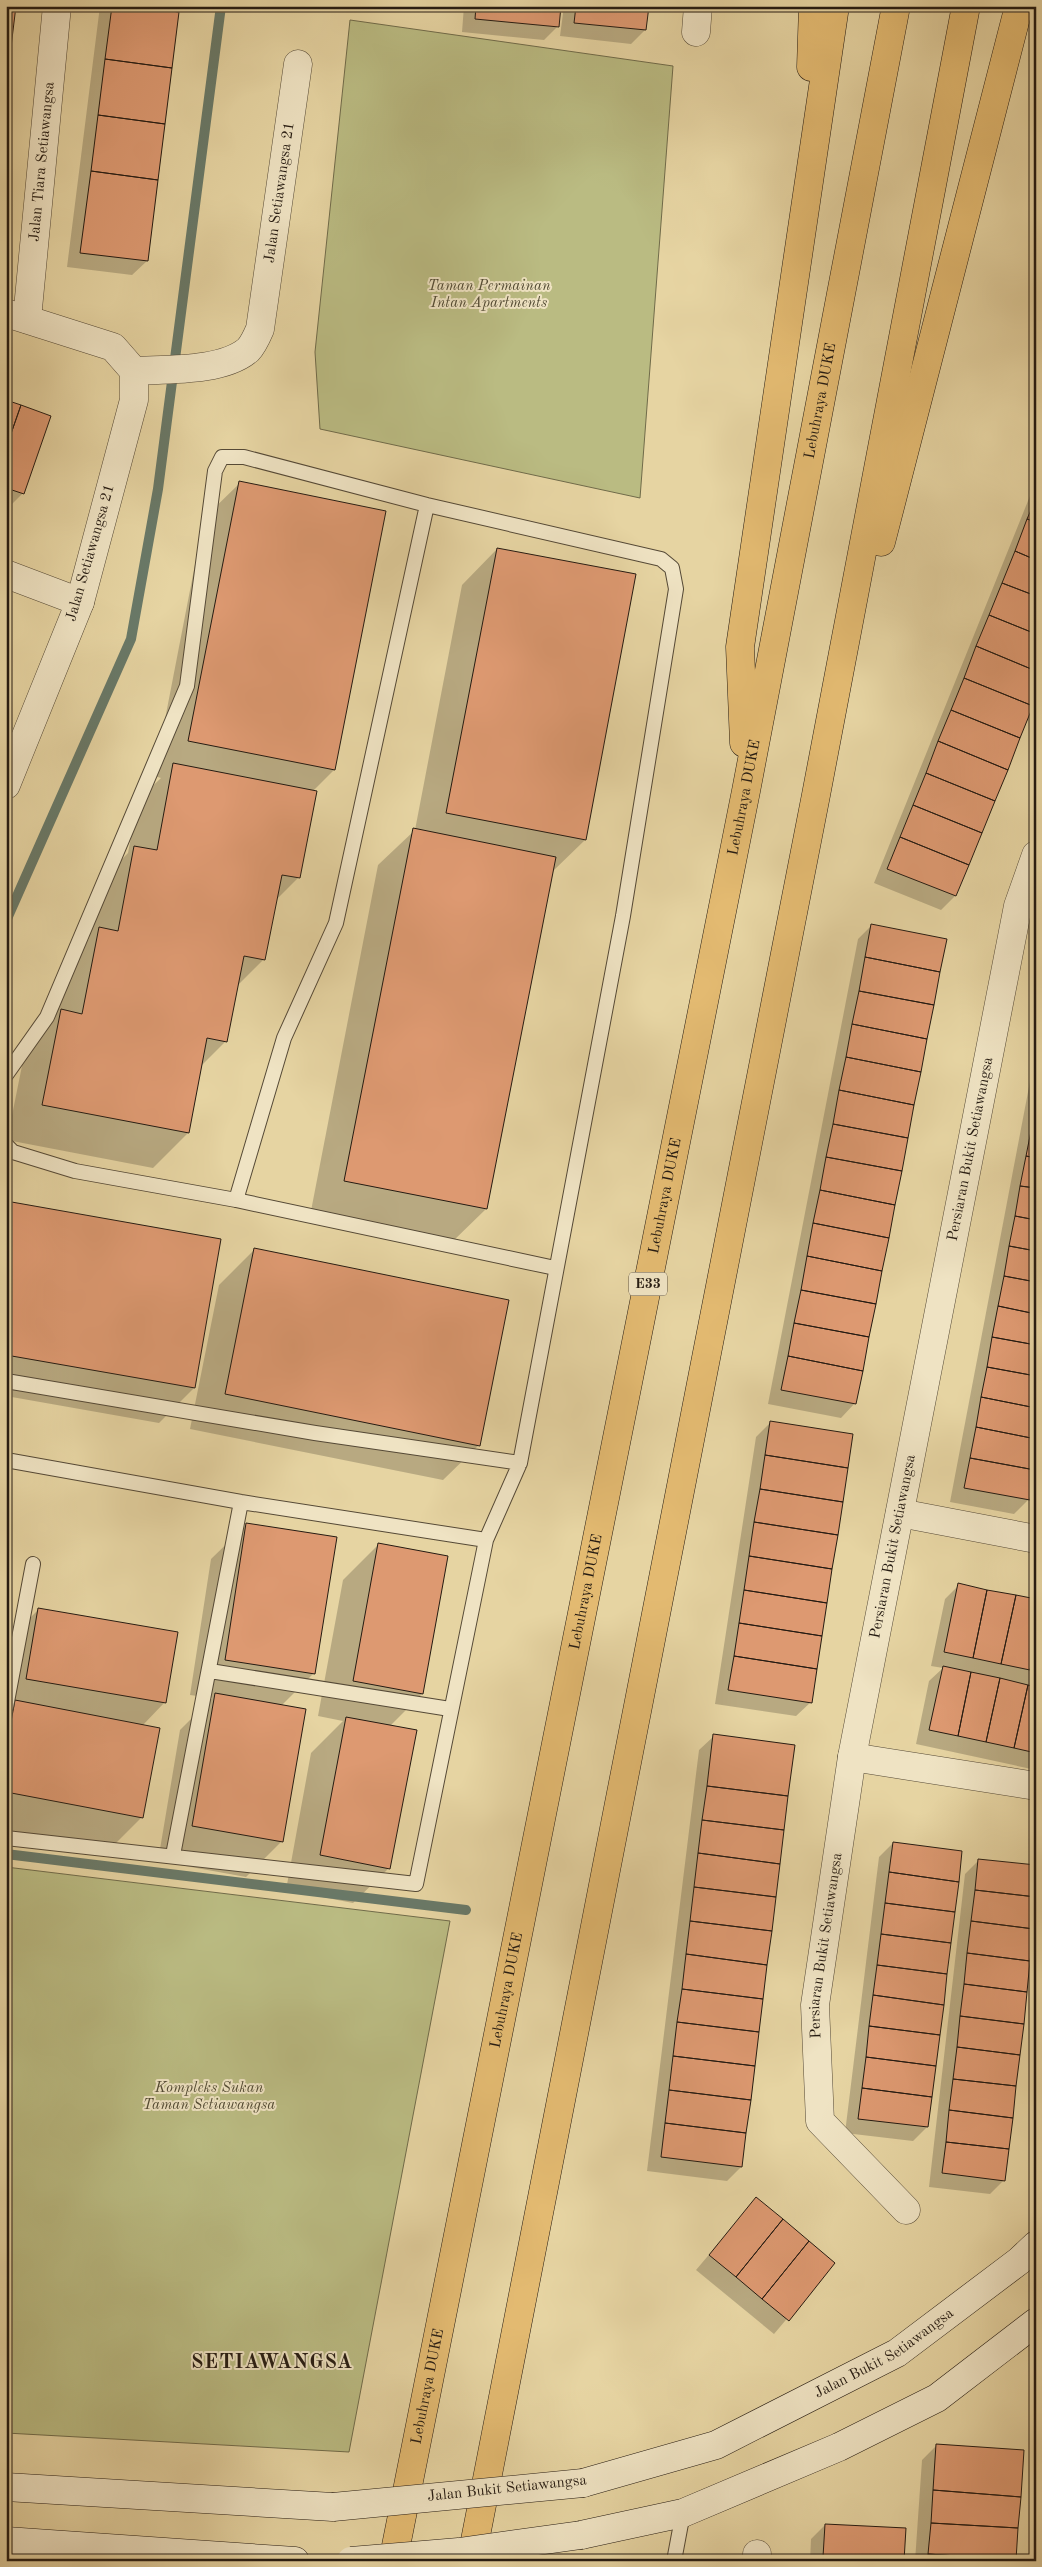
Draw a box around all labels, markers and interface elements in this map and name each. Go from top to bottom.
street label: Jalan Tiara Setiawangsa [27,80,57,242]
street label: Jalan Setiawangsa 21 [262,121,297,264]
park label: Taman Permainan Intan Apartments [427,279,551,311]
street label: Lebuhraya DUKE [802,342,839,460]
street label: Jalan Setiawangsa 21 [64,483,118,623]
street label: Lebuhraya DUKE [726,739,763,857]
street label: Persiaran Bukit Setiawangsa [945,1055,996,1243]
street label: Lebuhraya DUKE [646,1137,684,1255]
road number: E33 [629,1272,667,1296]
street label: Persiaran Bukit Setiawangsa [868,1453,918,1640]
street label: Lebuhraya DUKE [567,1533,605,1651]
street label: Persiaran Bukit Setiawangsa [808,1851,845,2039]
street label: Lebuhraya DUKE [488,1931,526,2049]
park label: Kompleks Sukan Taman Setiawangsa [143,2081,275,2113]
street label: Jalan Bukit Setiawangsa [812,2305,957,2401]
street label: Lebuhraya DUKE [409,2327,447,2446]
district label: SETIAWANGSA [191,2353,353,2373]
street label: Jalan Bukit Setiawangsa [427,2473,588,2505]

